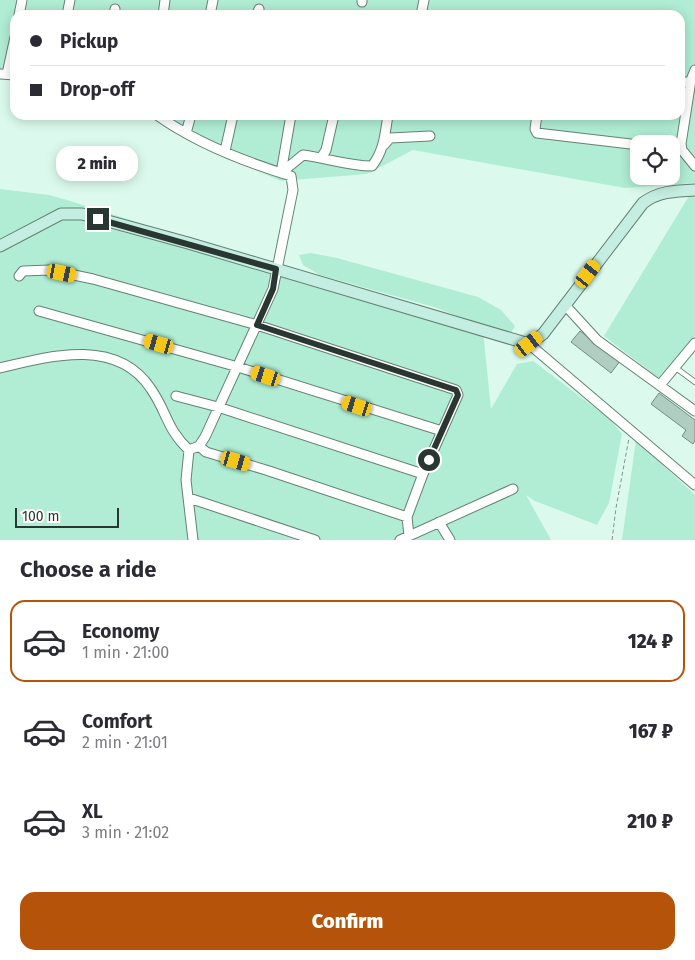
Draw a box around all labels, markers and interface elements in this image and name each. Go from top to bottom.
text: Pickup [60,30,118,53]
text: Drop-off [60,78,134,101]
map controls [630,135,680,185]
button: locate [630,135,680,185]
callout: 2 min [57,146,139,182]
text: 2 min [77,154,117,173]
route end [87,208,109,230]
car [572,258,603,290]
car [45,263,78,283]
car [512,329,545,359]
car [142,333,175,355]
car [249,364,282,388]
car [340,394,373,418]
route start [418,449,440,471]
car [219,450,252,472]
scale bar [15,505,119,528]
text: 100 m [22,508,59,525]
text: Choose a ride [20,556,156,583]
icon: car [22,619,67,664]
text: Economy [82,620,159,643]
text: 124 ₽ [628,630,673,653]
text: 1 min · 21:00 [82,643,169,662]
icon: car [22,709,67,754]
text: Comfort [82,710,152,733]
text: 167 ₽ [629,720,673,743]
text: 2 min · 21:01 [82,733,168,752]
icon: car [22,799,67,844]
text: XL [82,800,103,823]
text: 210 ₽ [627,810,673,833]
text: 3 min · 21:02 [82,823,169,842]
button: Confirm [20,892,675,950]

